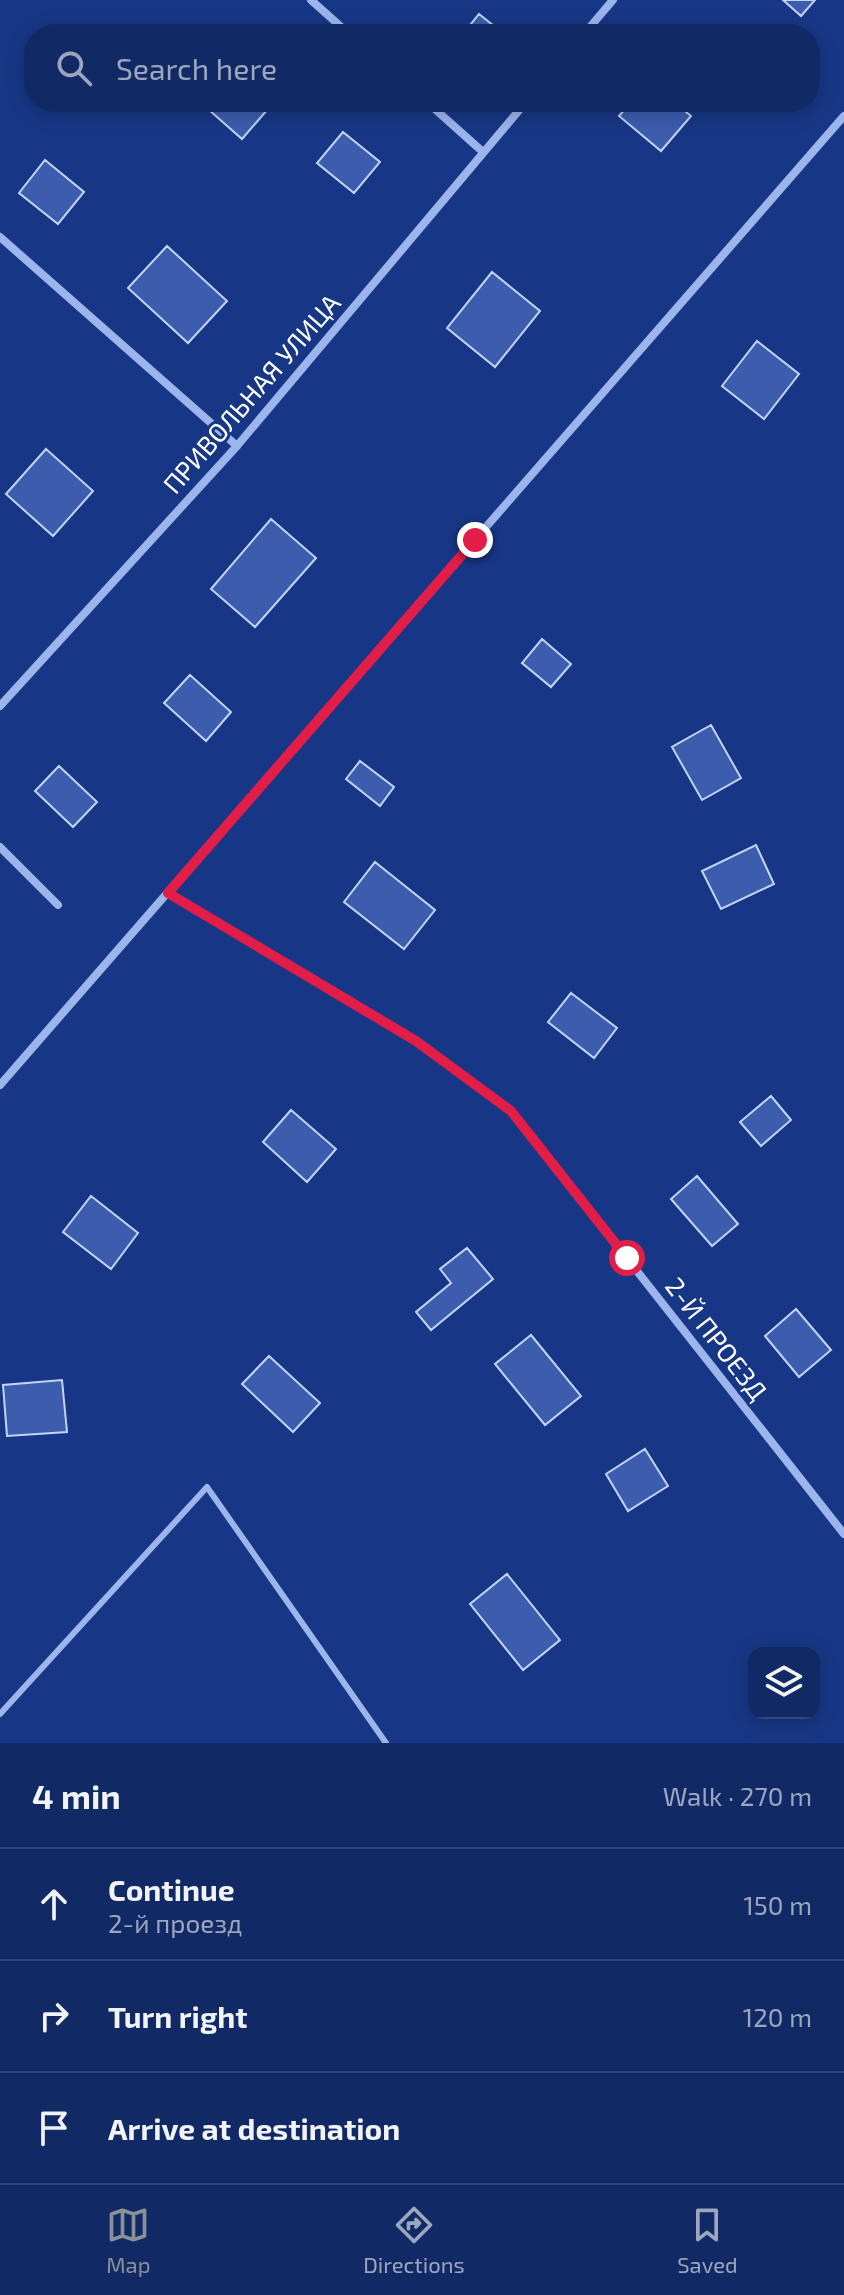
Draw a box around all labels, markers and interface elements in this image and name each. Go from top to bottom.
search box [24,24,820,112]
icon: search [52,46,96,90]
text: Search here [116,50,277,86]
street label: ПРИВОЛЬНАЯ УЛИЦА [156,287,346,499]
route end [457,522,493,558]
route start [609,1240,645,1276]
street label: 2-Й ПРОЕЗД [660,1271,775,1406]
map controls [748,1647,820,1719]
button: layers [748,1647,820,1719]
text: 4 min [32,1775,121,1816]
text: Walk · 270 m [663,1780,812,1811]
text: Continue [108,1871,235,1907]
icon: ahead [32,1882,76,1926]
text: 150 m [743,1889,812,1920]
text: 2-й проезд [108,1907,242,1938]
icon: right [32,1994,76,2038]
text: Turn right [108,1998,248,2034]
text: 120 m [743,2001,812,2032]
icon: arrive [32,2106,76,2150]
text: Arrive at destination [108,2110,400,2146]
tab: Map [106,2203,150,2277]
tab: Directions [363,2203,465,2277]
tab: Saved [677,2203,738,2277]

